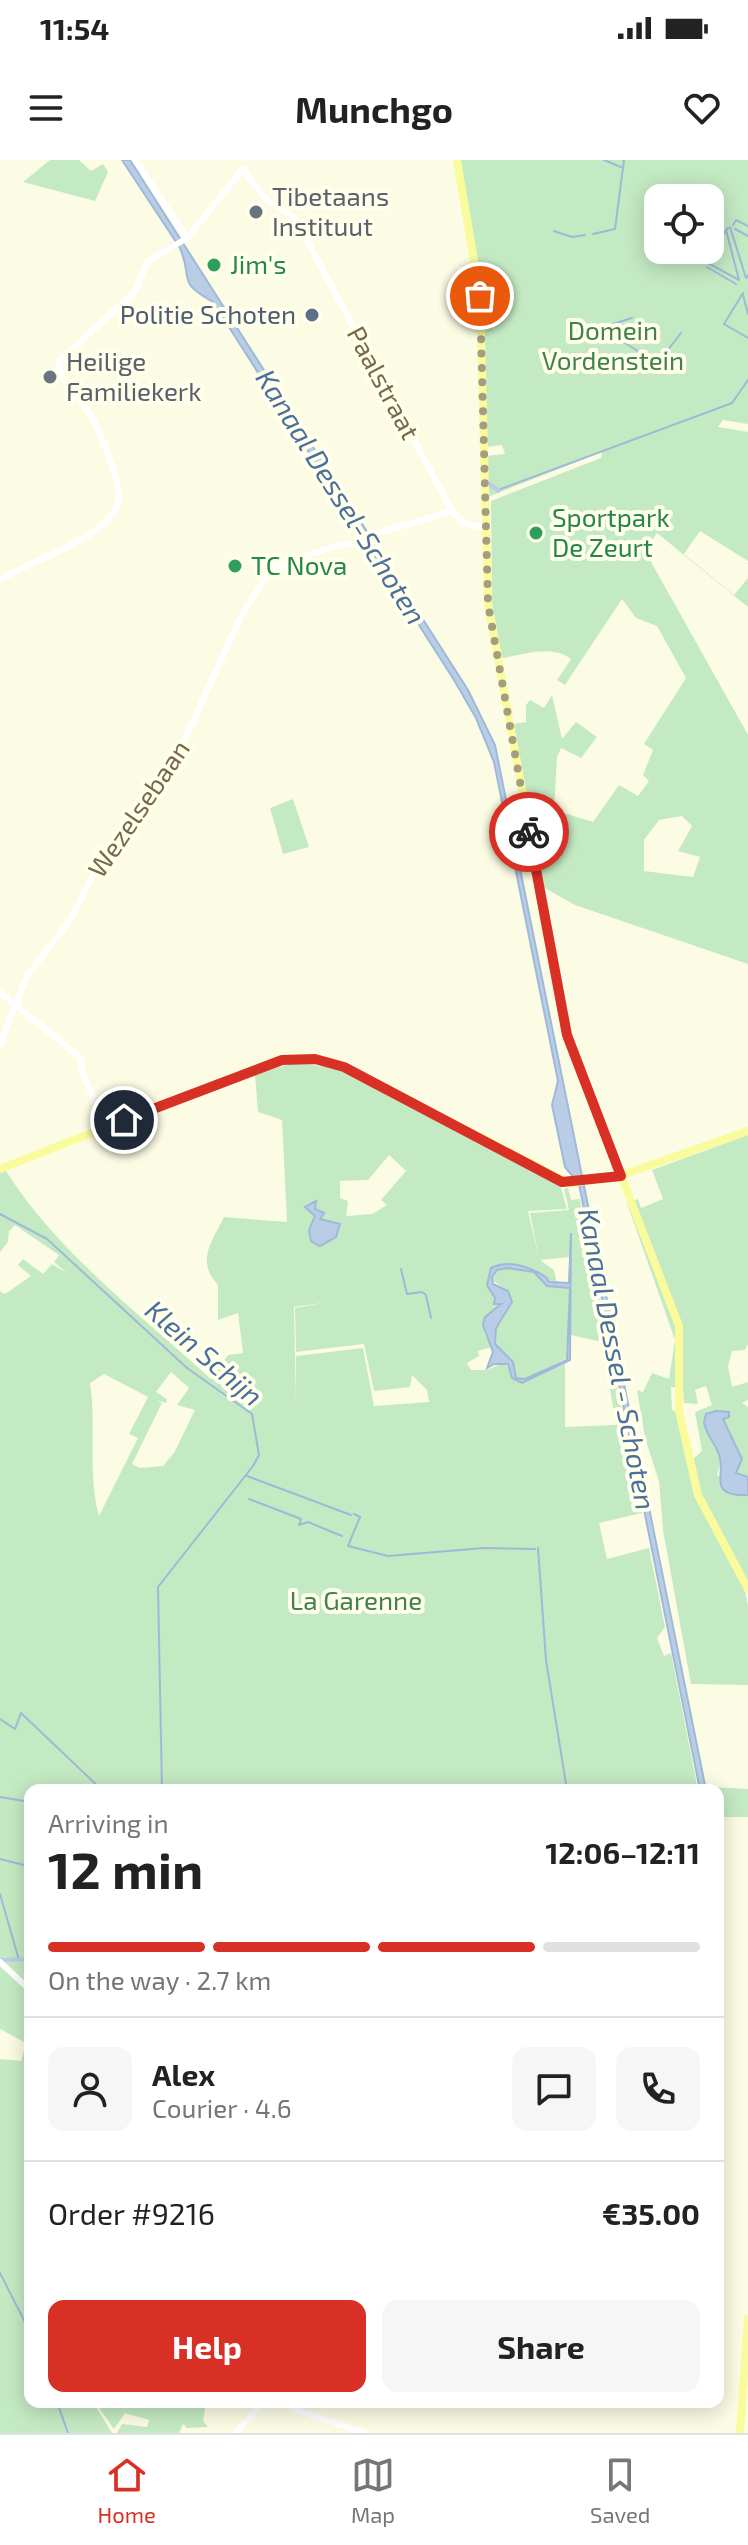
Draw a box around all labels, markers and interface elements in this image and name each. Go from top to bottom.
text: 11:54 [40,10,109,46]
icon: menu [24,86,68,130]
icon: heart [680,86,724,130]
text: Munchgo [295,87,453,130]
place label: Tibetaans Instituut [272,180,389,241]
map controls [644,184,724,264]
button: locate [644,184,724,264]
marker: Tibetaans Instituut [247,203,265,221]
place label: Jim's [230,248,286,279]
marker: Jim's [205,256,223,274]
pin [446,262,514,330]
icon: bag [458,274,502,318]
place label: Politie Schoten [120,298,296,329]
marker: Politie Schoten [303,306,321,324]
park label: Domein Vordenstein [542,314,684,375]
street label: Paalstraat [342,320,427,444]
place label: Heilige Familiekerk [66,345,202,406]
water label: Kanaal Dessel-Schoten [250,363,434,630]
marker: Heilige Familiekerk [41,368,59,386]
place label: Sportpark De Zeurt [552,501,670,562]
marker: Sportpark De Zeurt [527,524,545,542]
place label: TC Nova [251,549,347,580]
marker: TC Nova [226,557,244,575]
street label: Wezelsebaan [81,734,195,883]
courier [489,792,569,872]
icon: bike [507,810,551,854]
pin [90,1086,158,1154]
icon: home [102,1098,146,1142]
water label: Kanaal Dessel - Schoten [572,1205,664,1512]
water label: Klein Schijn [139,1292,270,1412]
park label: La Garenne [290,1584,422,1615]
text: Arriving in [48,1807,169,1838]
text: 12:06–12:11 [545,1834,700,1870]
text: 12 min [48,1837,203,1899]
text: On the way · 2.7 km [48,1964,271,1995]
button: person [48,2047,132,2131]
button: chat [512,2047,596,2131]
button: phone [616,2047,700,2131]
text: Alex [152,2056,215,2092]
text: Courier · 4.6 [152,2092,292,2123]
text: Order #9216 [48,2195,215,2231]
text: €35.00 [602,2195,700,2231]
button: Help [48,2300,366,2392]
button: Share [382,2300,700,2392]
tab: Home [98,2453,156,2527]
tab: Map [351,2453,395,2527]
tab: Saved [590,2453,650,2527]

